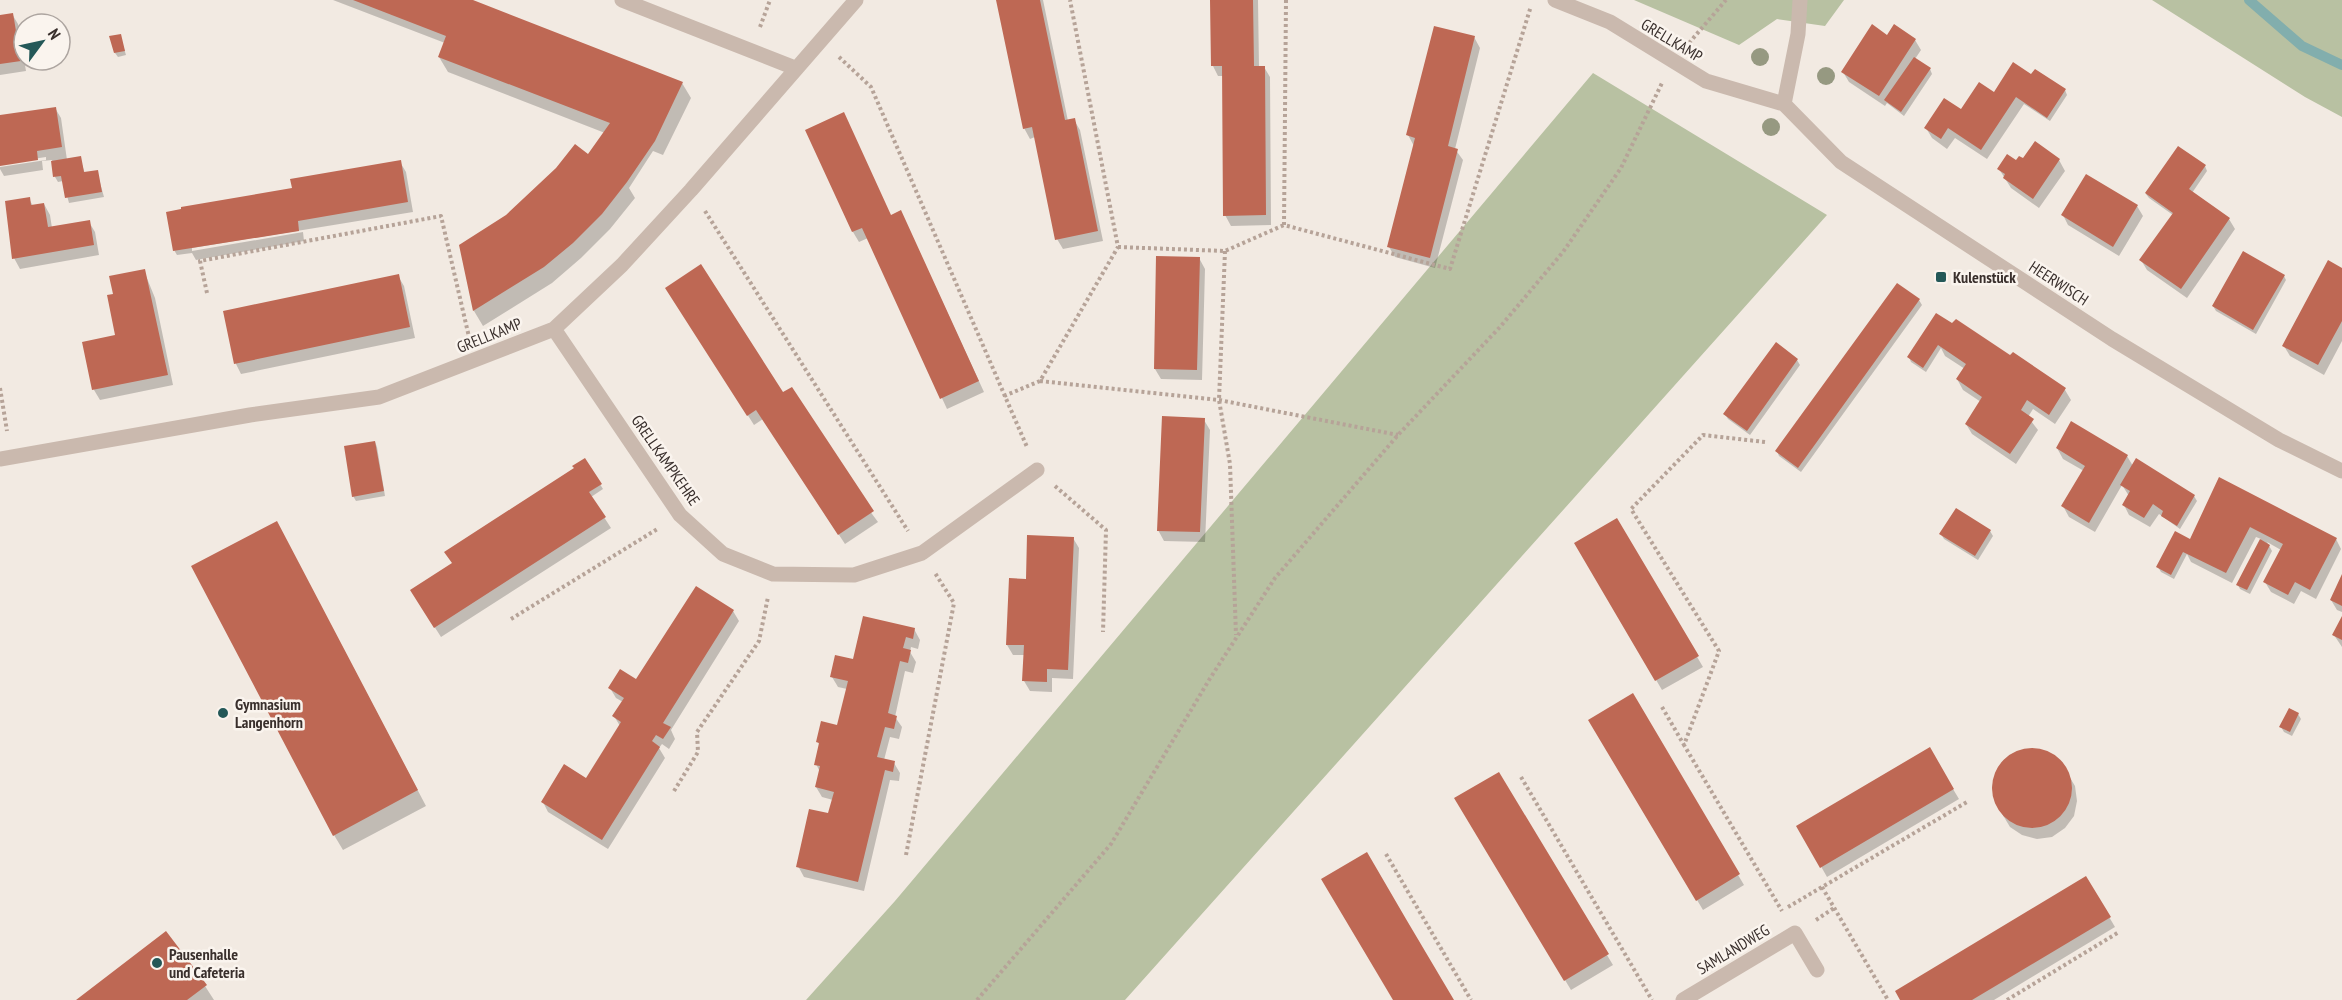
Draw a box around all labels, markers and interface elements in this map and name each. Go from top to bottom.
north arrow [12,12,72,72]
street label: GRELLKAMP [1638,14,1706,66]
text: N [44,25,65,43]
street label: HEERWISCH [2026,256,2092,310]
place label: Kulenstück [1953,267,2016,287]
marker: Kulenstück [1934,270,1948,284]
street label: GRELLKAMP [454,313,524,357]
street label: GRELLKAMPKEHRE [627,411,705,509]
place label: Gymnasium Langenhorn [235,694,303,732]
marker: Gymnasium Langenhorn [216,706,230,720]
street label: SAMLANDWEG [1693,919,1773,978]
place label: Pausenhalle und Cafeteria [169,944,245,982]
marker: Pausenhalle und Cafeteria [150,956,164,970]

